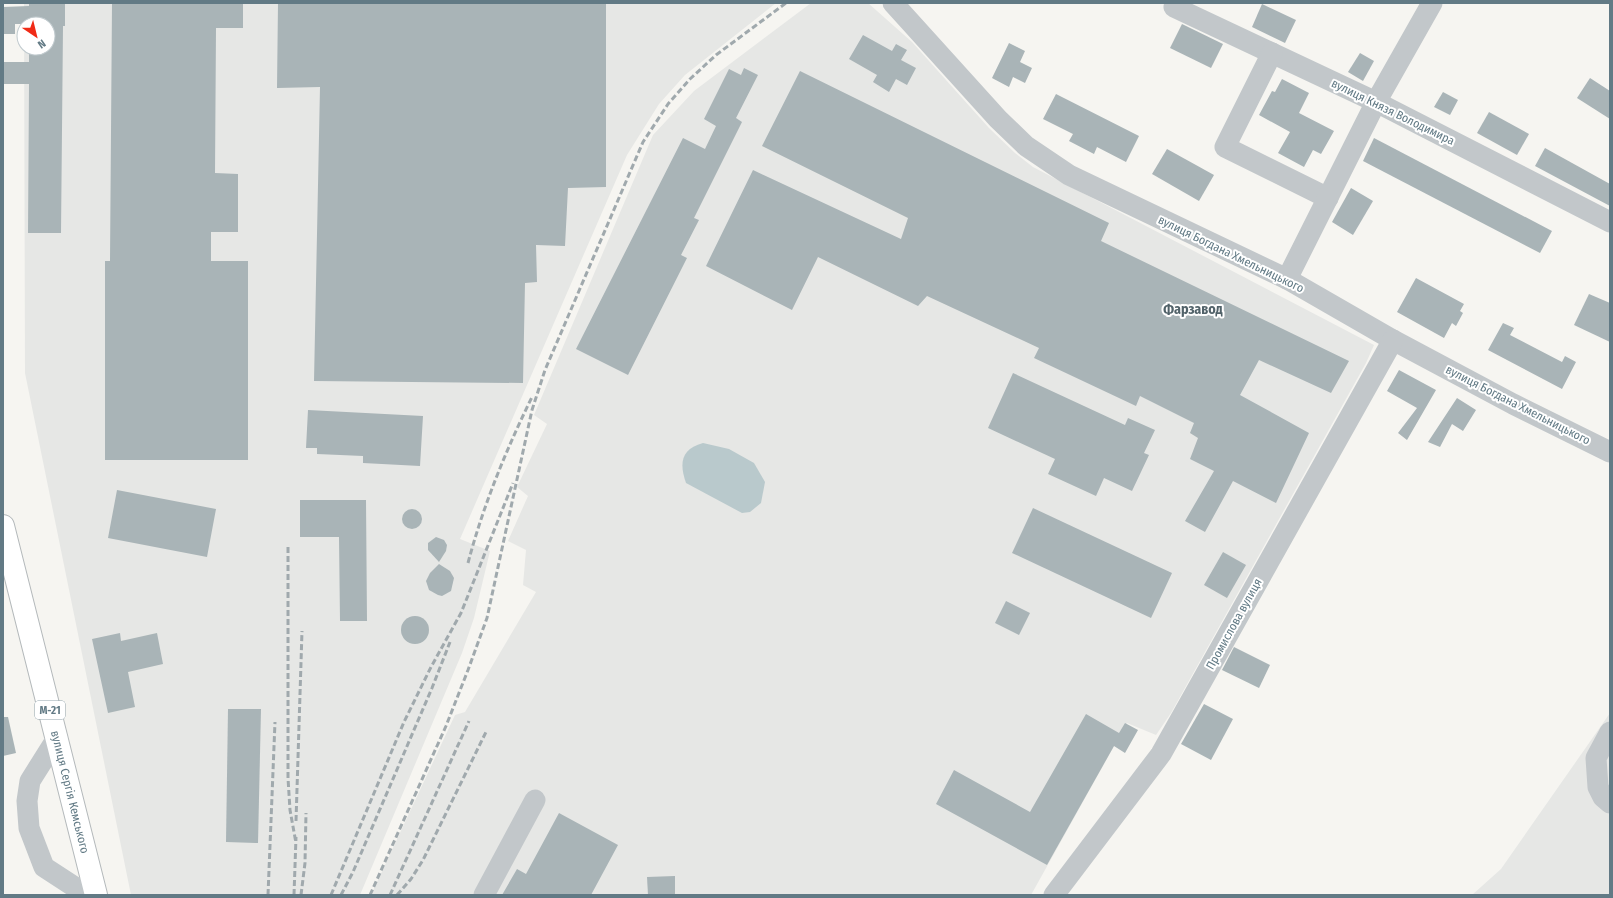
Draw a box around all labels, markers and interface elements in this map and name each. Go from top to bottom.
north arrow [16,16,56,56]
text: N [35,37,48,51]
street label: вулиця Князя Володимира [1329,76,1457,148]
street label: вулиця Богдана Хмельницького [1156,213,1306,295]
district label: Фарзавод [1163,301,1223,318]
street label: вулиця Богдана Хмельницького [1443,362,1593,448]
street label: Промислова вулиця [1203,576,1265,672]
road number: М-21 [35,701,65,719]
street label: вулиця Сергія Кемського [48,729,92,855]

